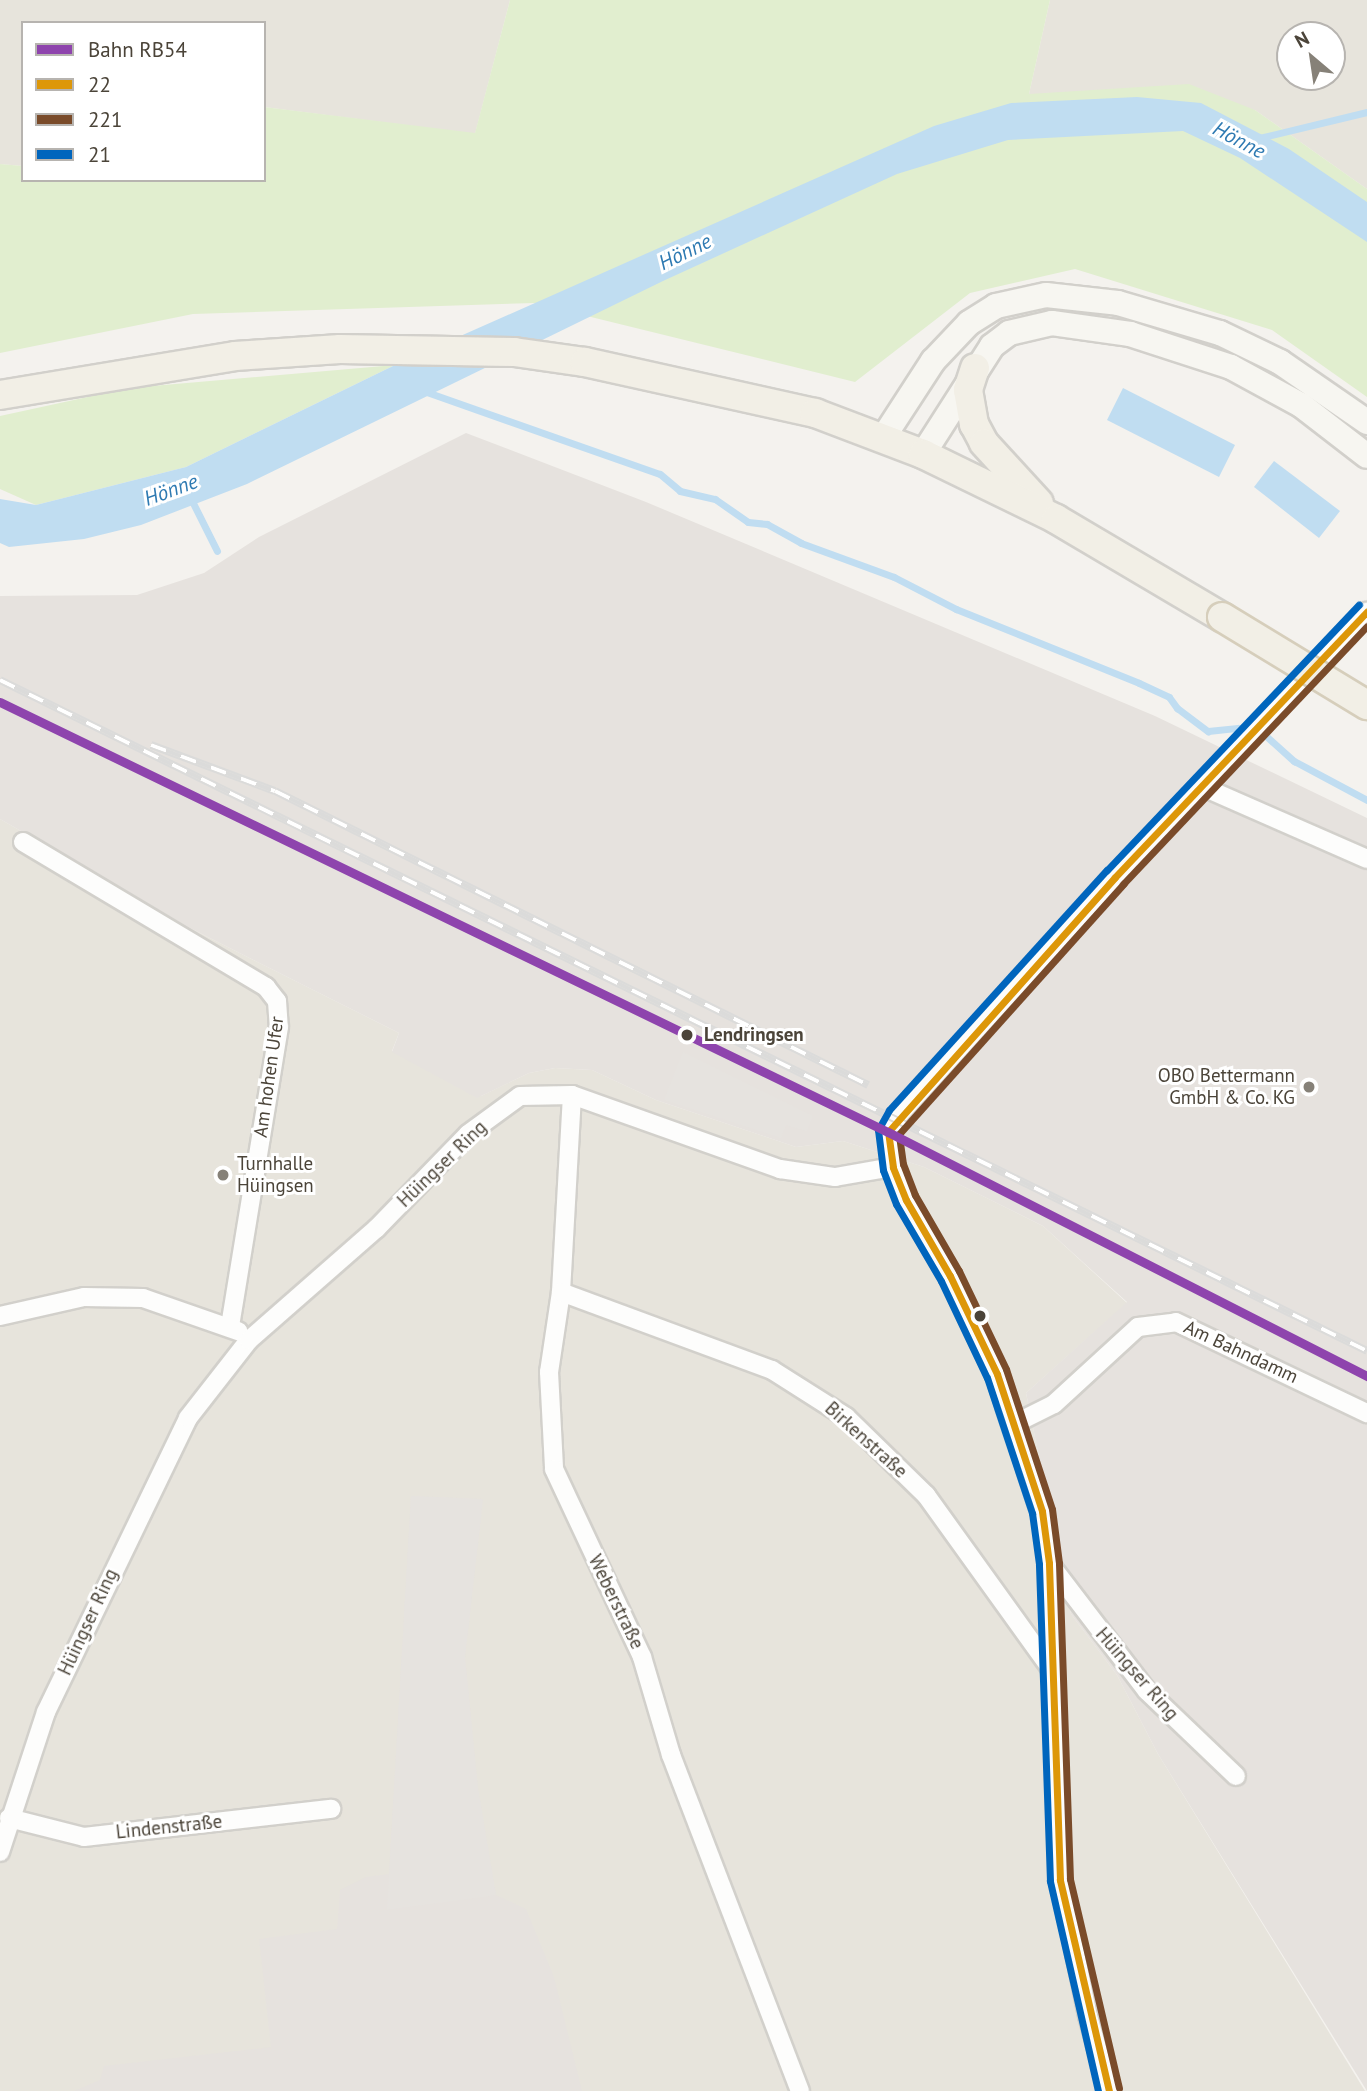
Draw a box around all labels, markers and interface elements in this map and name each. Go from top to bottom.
legend [21,21,266,182]
north arrow [1276,21,1346,91]
text: N [1291,26,1313,53]
text: Bahn RB54 [88,36,187,63]
text: 22 [88,71,111,98]
text: 221 [88,106,122,133]
water label: Hönne [1209,116,1269,164]
text: 21 [88,141,111,168]
water label: Hönne [655,229,715,275]
water label: Hönne [141,469,201,511]
street label: Am hohen Ufer [249,1015,289,1139]
marker: Lendringsen [676,1024,698,1046]
place label: Lendringsen [704,1024,804,1046]
place label: OBO Bettermann GmbH & Co. KG [1158,1065,1295,1109]
marker: OBO Bettermann GmbH & Co. KG [1301,1079,1317,1095]
street label: Hüingser Ring [393,1116,491,1212]
place label: Turnhalle Hüingsen [237,1153,314,1197]
marker: Turnhalle Hüingsen [215,1167,231,1183]
unlabelled marker [973,1309,987,1323]
street label: Am Bahndamm [1180,1316,1302,1388]
street label: Birkenstraße [820,1397,912,1483]
street label: Weberstraße [583,1551,649,1653]
street label: Hüingser Ring [53,1565,123,1679]
street label: Hüingser Ring [1091,1623,1183,1725]
street label: Lindenstraße [115,1810,223,1844]

